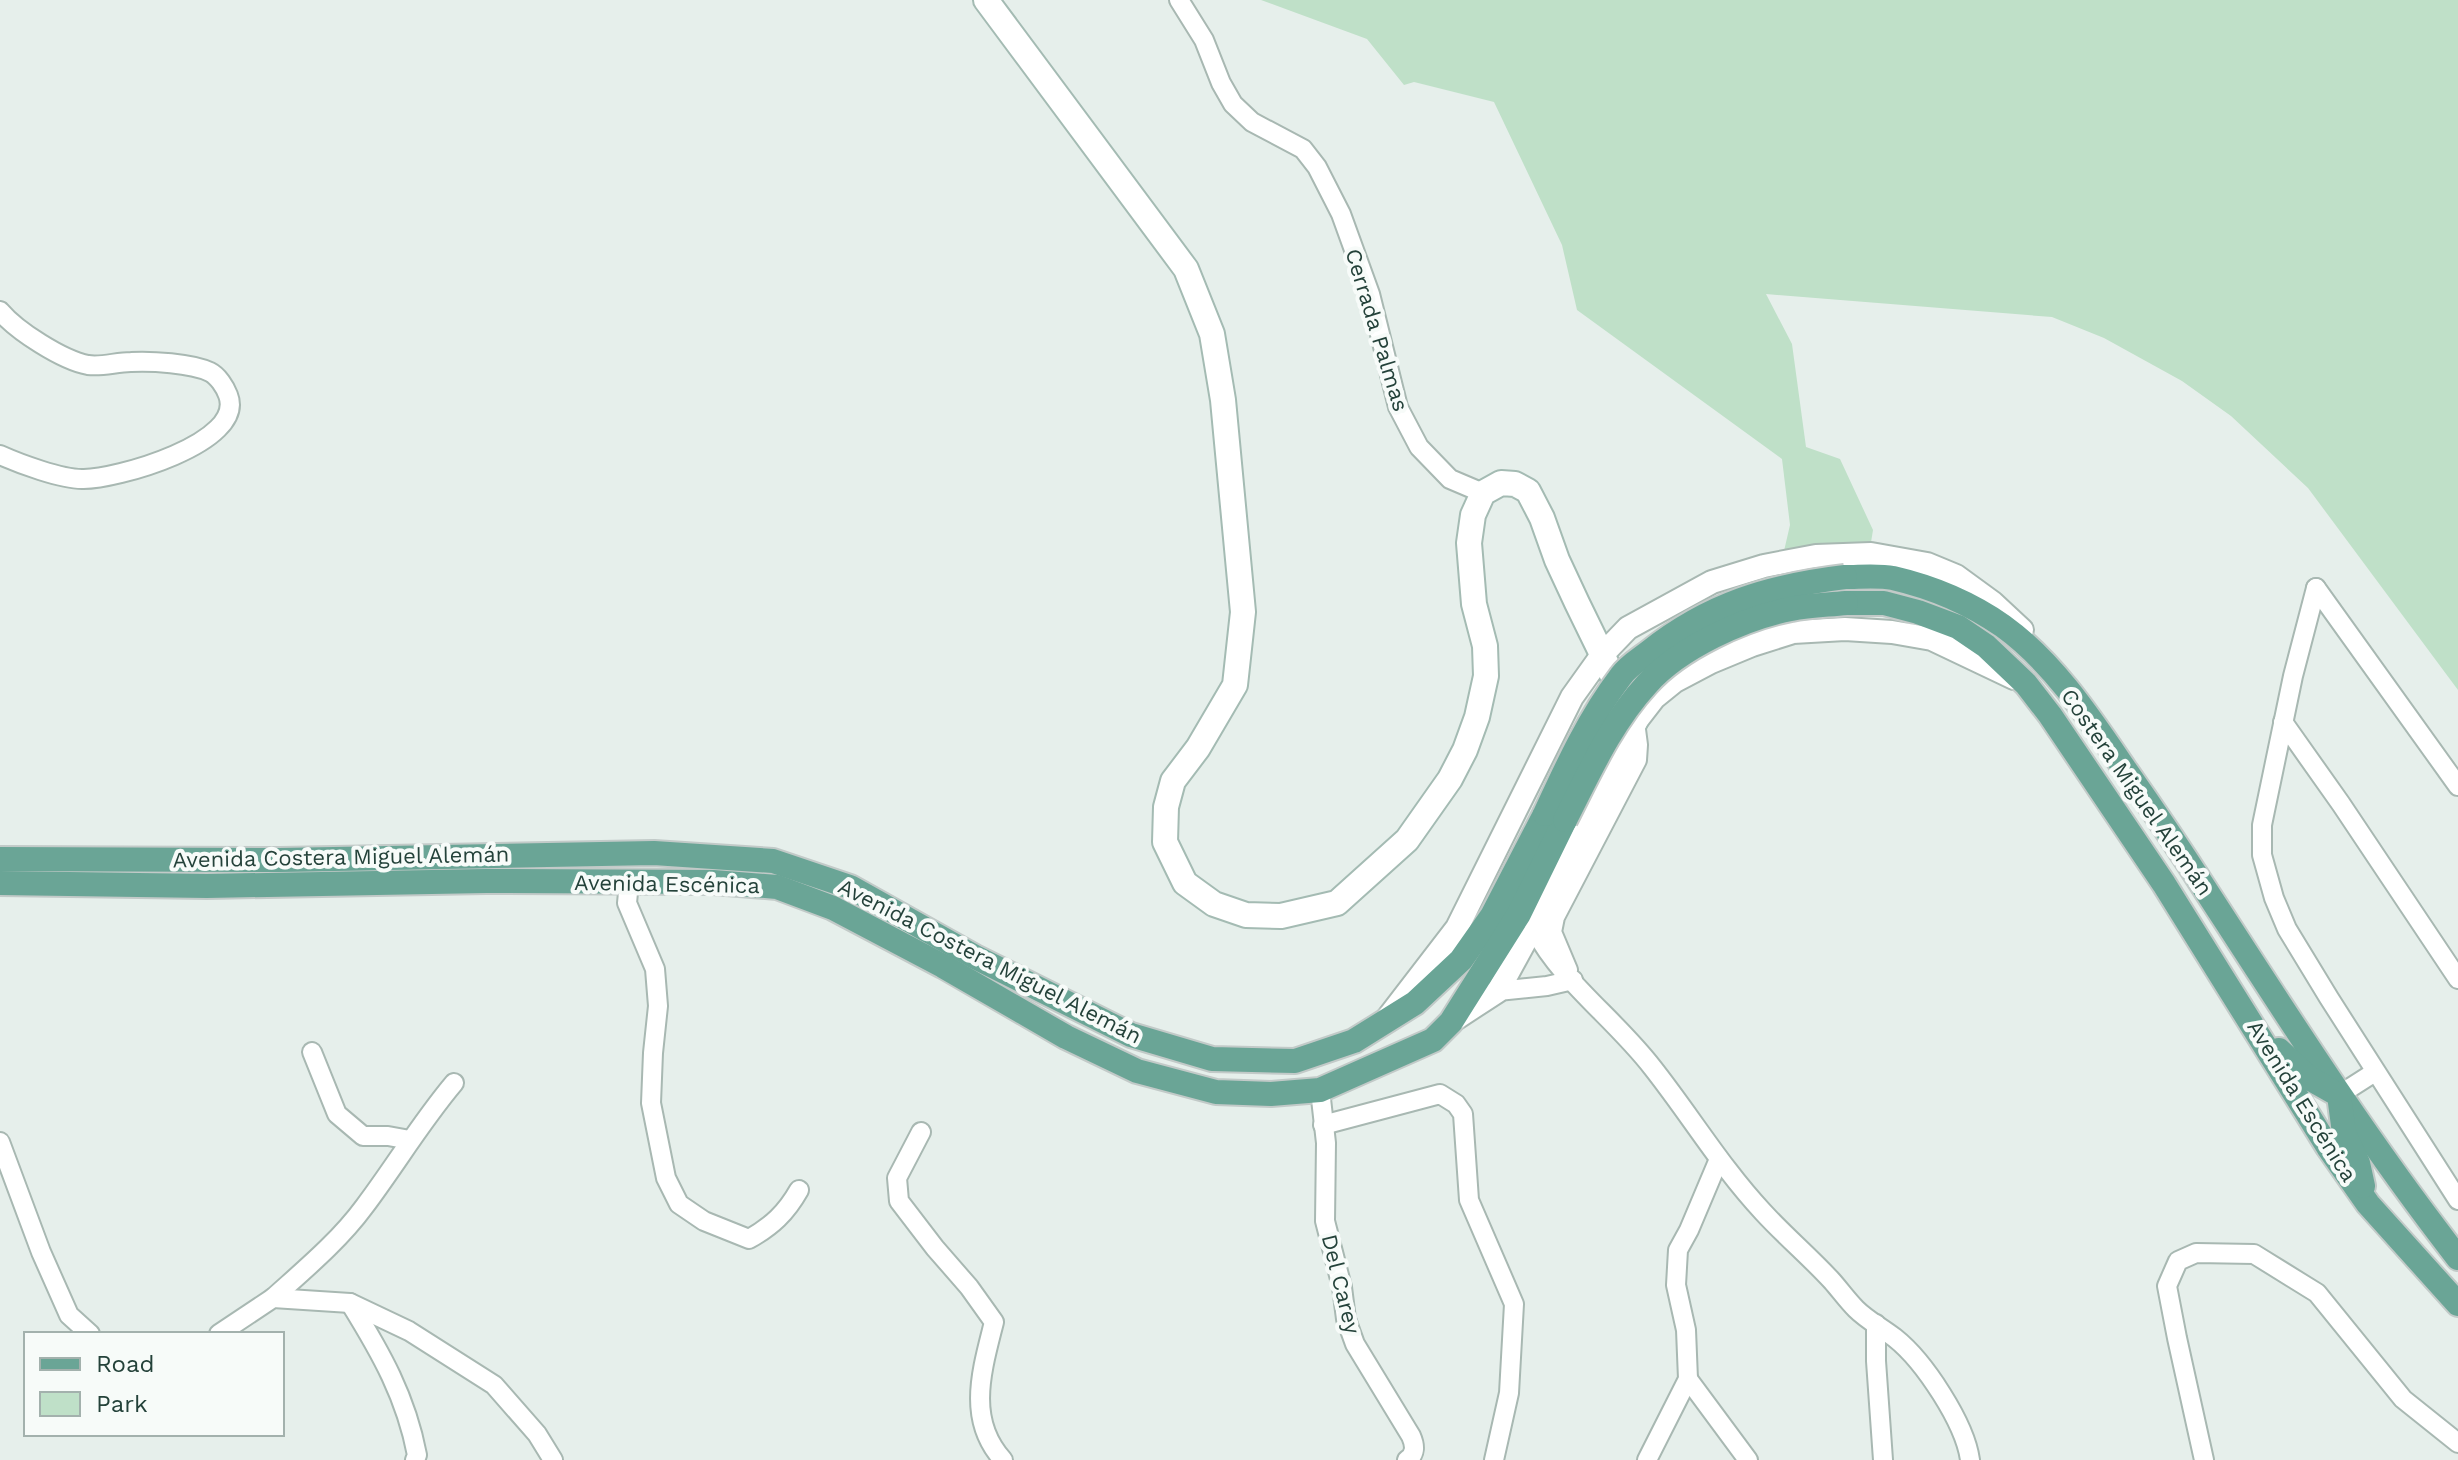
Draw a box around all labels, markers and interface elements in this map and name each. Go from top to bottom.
street label: Cerrada Palmas [1340,246,1414,414]
street label: Costera Miguel Alemán [2056,684,2218,900]
street label: Avenida Costera Miguel Alemán [172,842,510,872]
street label: Avenida Escénica [574,870,760,898]
street label: Avenida Costera Miguel Alemán [834,873,1146,1049]
street label: Avenida Escénica [2242,1016,2362,1186]
street label: Del Carey [1317,1232,1366,1337]
legend [24,1332,284,1436]
text: Road [96,1350,155,1378]
text: Park [96,1390,148,1418]

